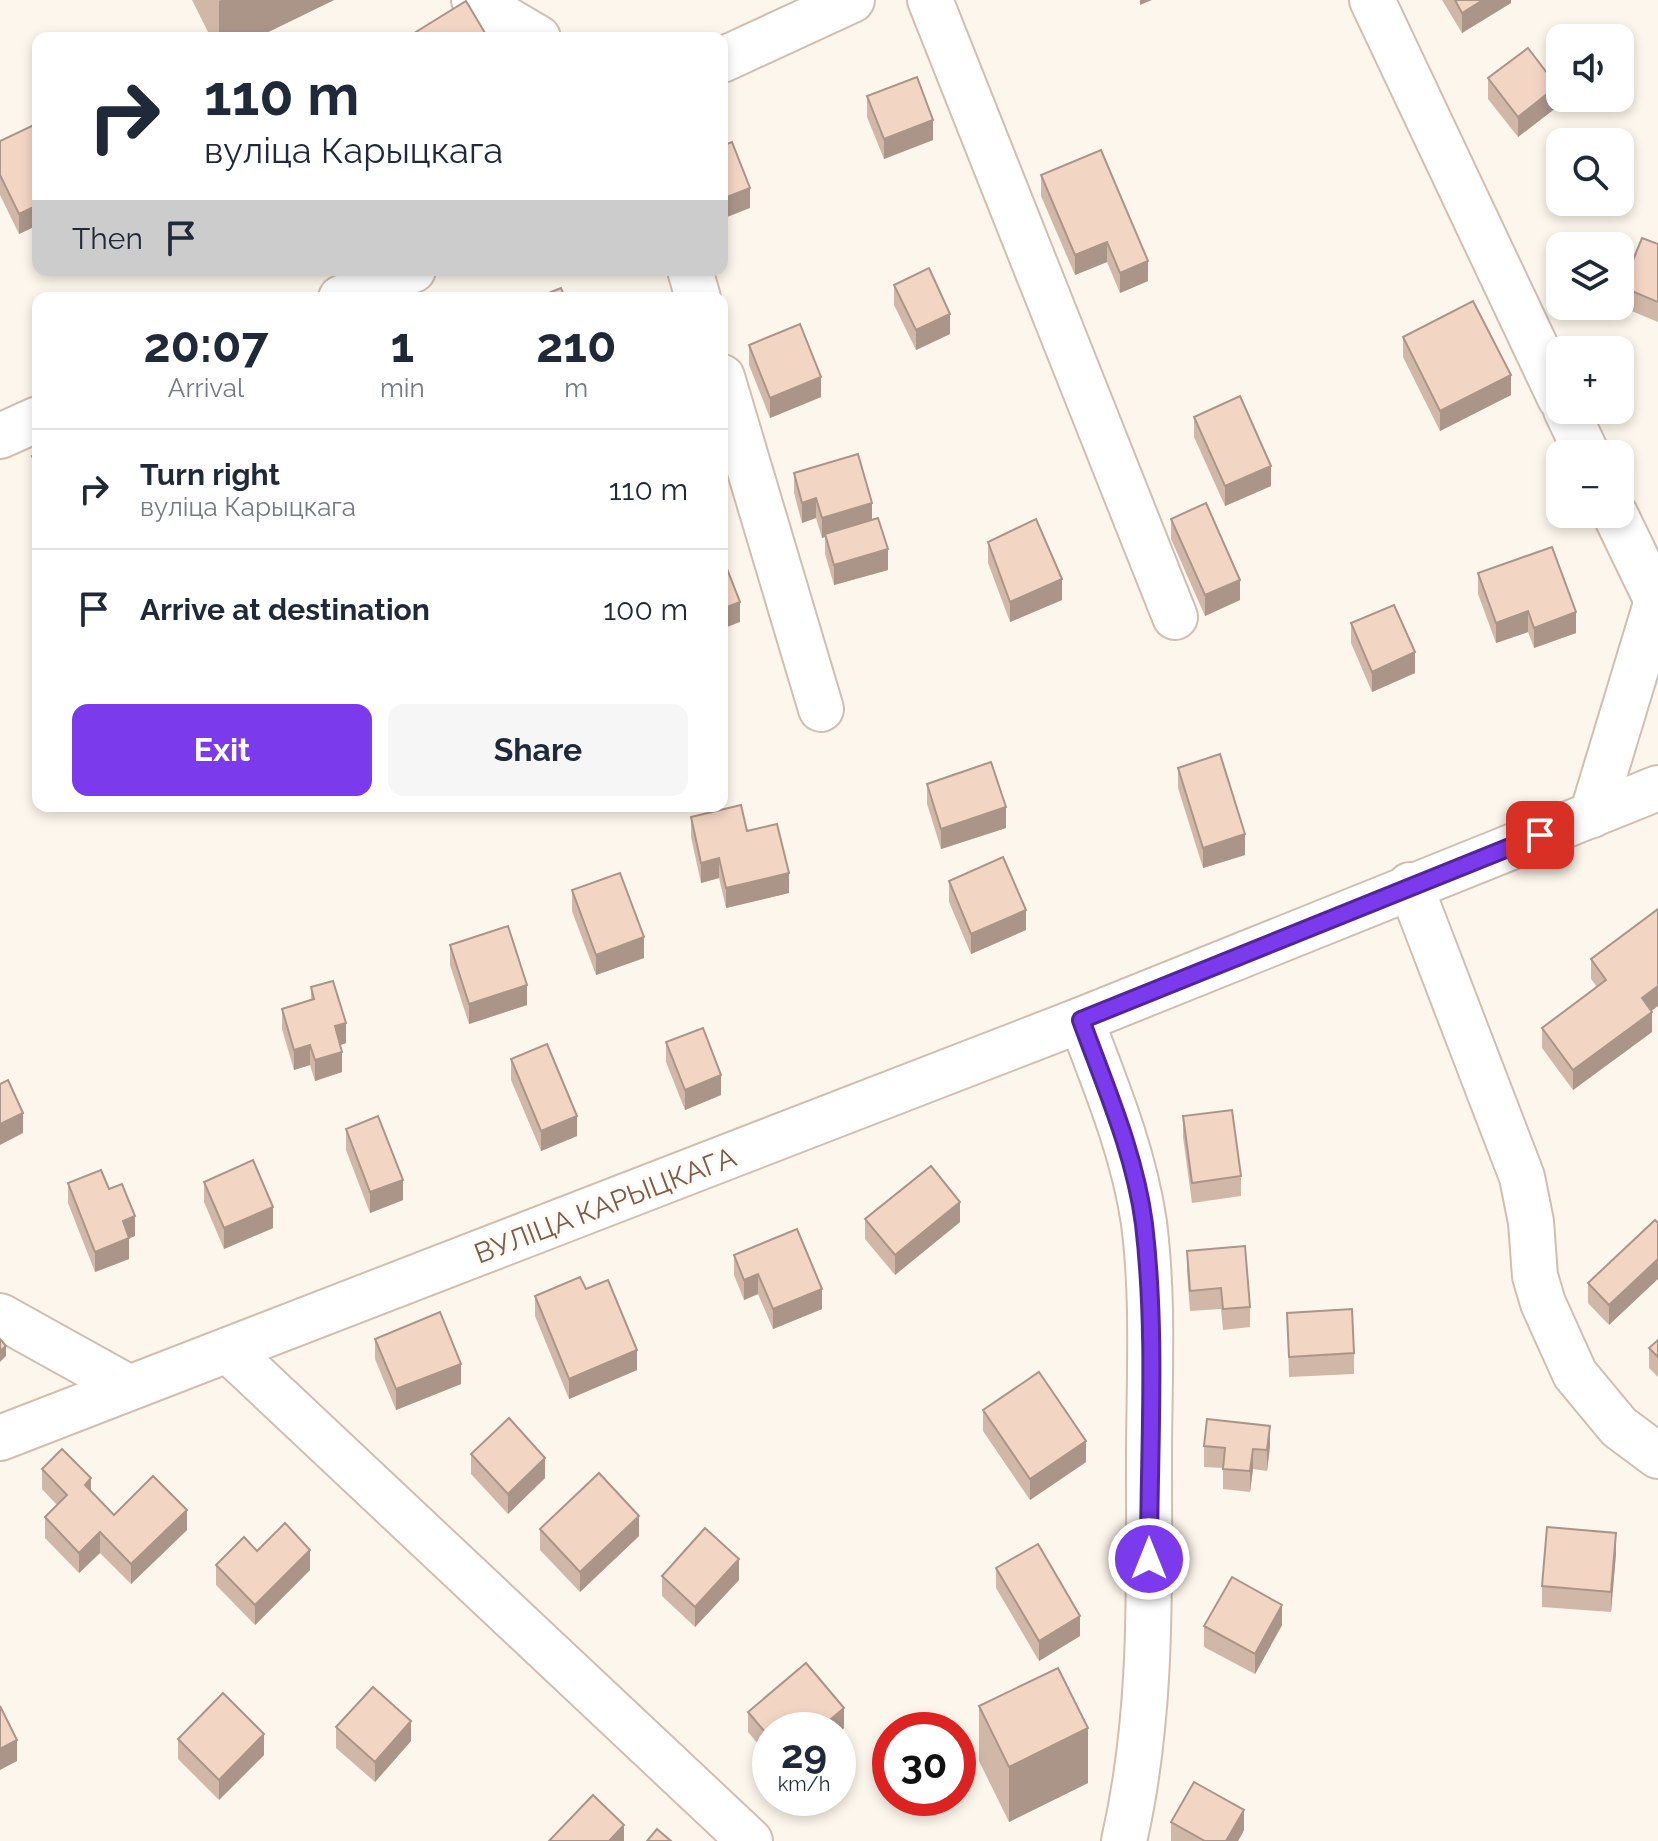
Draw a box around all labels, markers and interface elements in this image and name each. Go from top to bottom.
map controls [1546,24,1634,528]
button: sound [1546,24,1634,112]
text: 110 m [204,62,359,128]
icon: right [72,64,176,168]
button: search [1546,128,1634,216]
text: вуліца Карыцкага [204,129,503,171]
icon: arrive [159,216,203,260]
text: Then [72,221,143,256]
button: layers [1546,232,1634,320]
text: 20:07 [144,317,268,373]
text: 1 [390,317,414,373]
text: 210 [536,317,616,373]
button: + [1546,336,1634,424]
text: Arrival [168,373,244,403]
text: min [380,373,425,403]
text: m [564,373,588,403]
button: − [1546,440,1634,528]
text: Turn right [140,457,280,492]
icon: right [72,467,116,511]
text: 110 m [609,472,688,507]
text: вуліца Карыцкага [140,492,356,522]
icon: arrive [72,587,116,631]
text: Arrive at destination [140,592,430,627]
text: 100 m [603,592,688,627]
button: Exit [72,704,372,796]
button: Share [388,704,688,796]
pin [1506,801,1574,869]
icon: arrive [1518,813,1562,857]
street label: ВУЛІЦА КАРЫЦКАГА [470,1140,741,1271]
position arrow [1107,1517,1191,1601]
speed limit sign: 30 [872,1712,976,1816]
text: 29 [781,1730,827,1777]
text: km/h [778,1772,830,1796]

